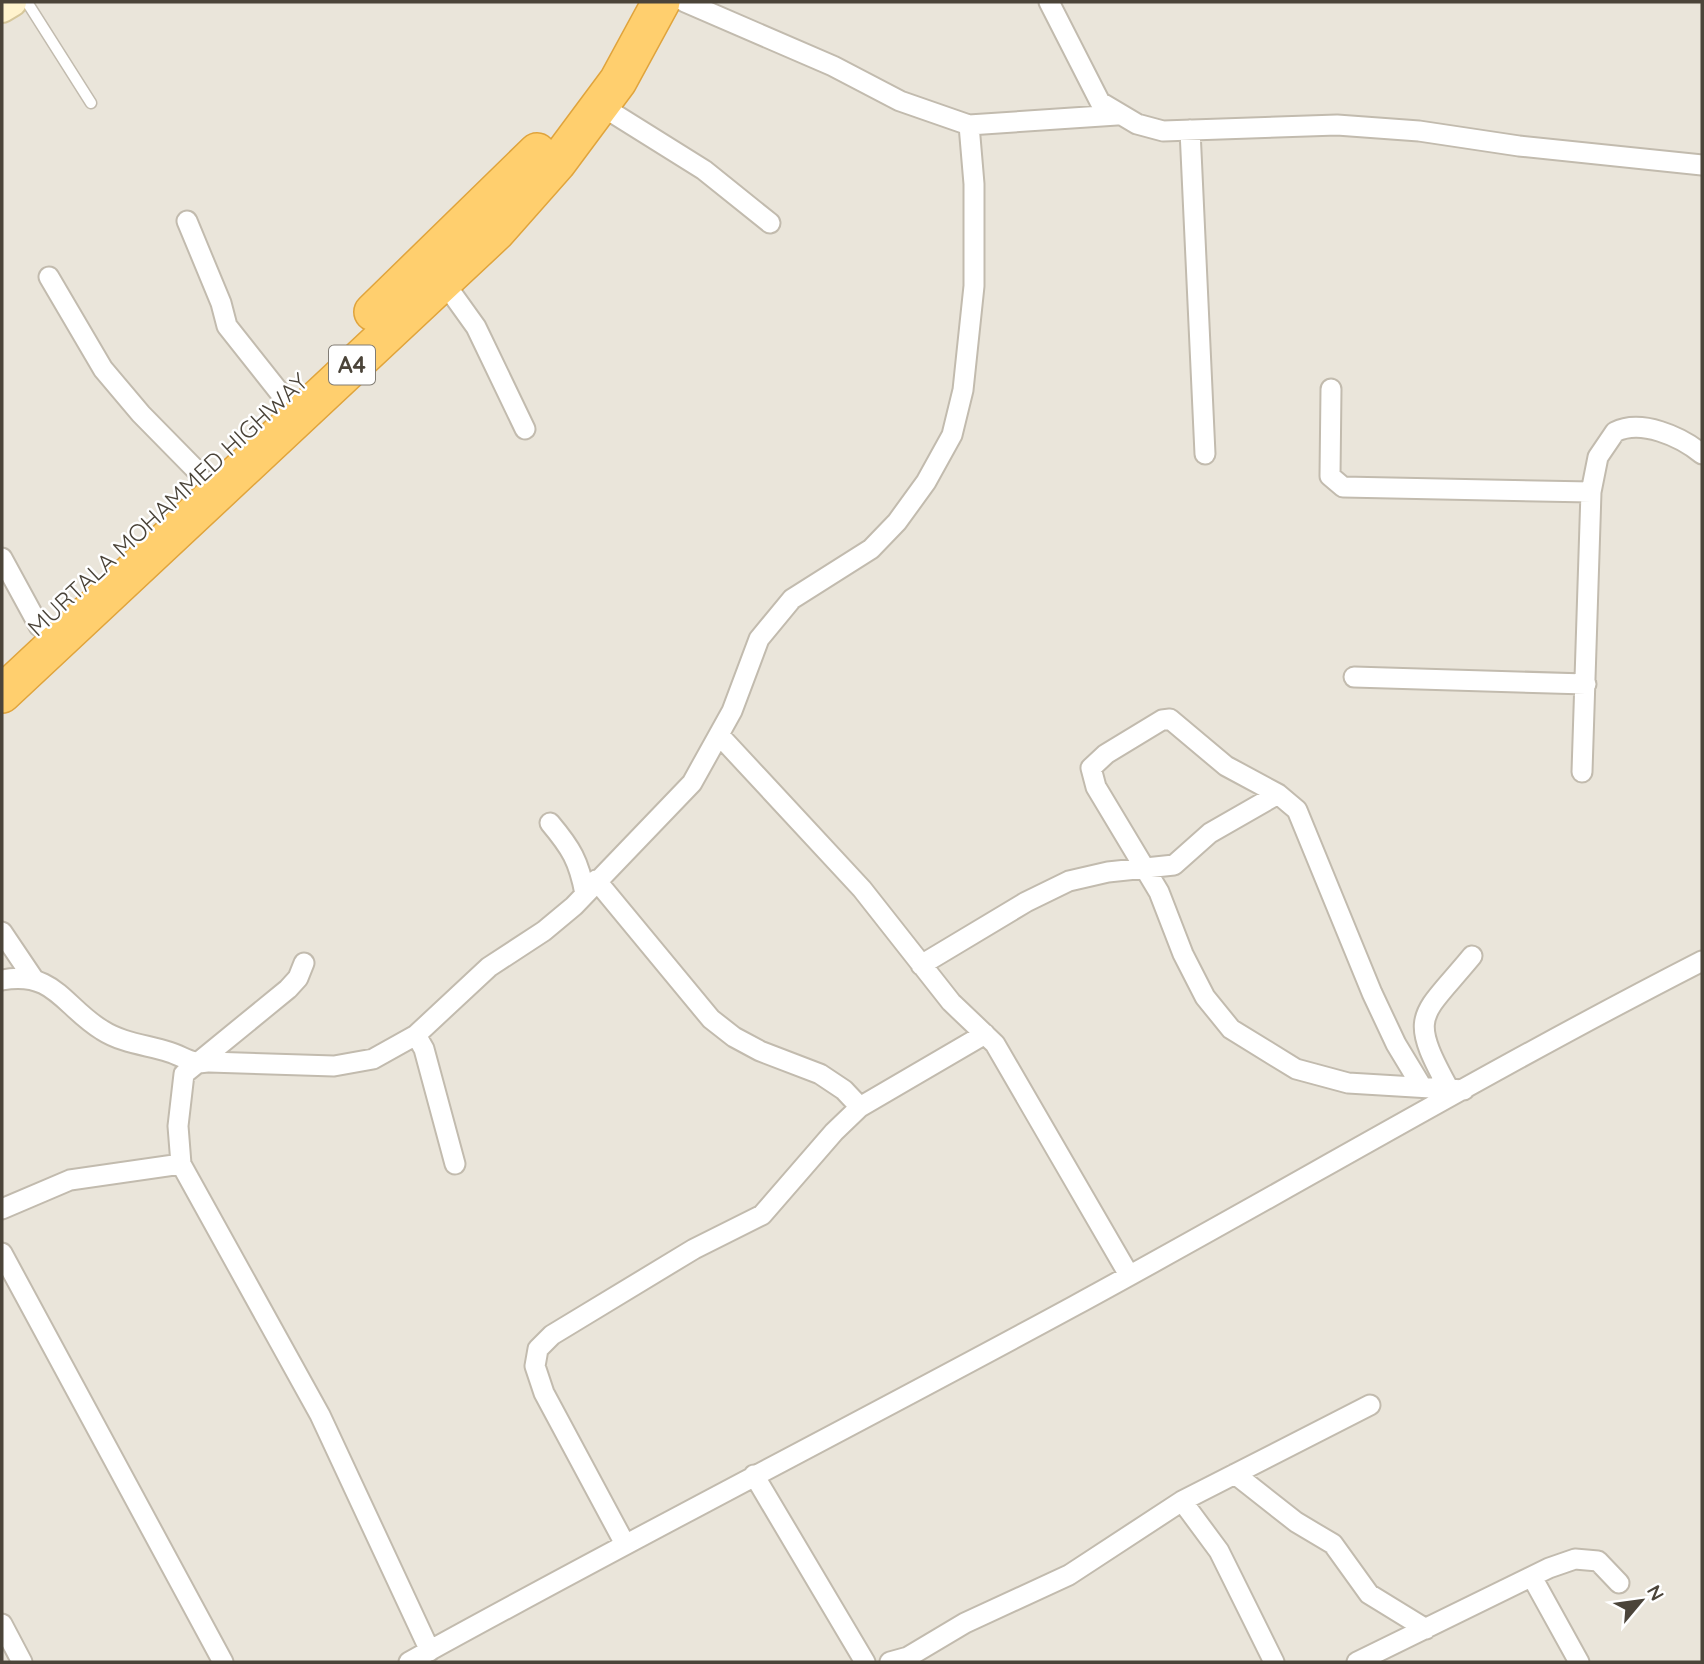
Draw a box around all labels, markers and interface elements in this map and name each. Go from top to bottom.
road number: A4 [329,346,375,384]
street label: MURTALA MOHAMMED HIGHWAY [21,366,314,642]
north arrow [1606,1566,1676,1636]
text: N [1642,1581,1670,1605]

